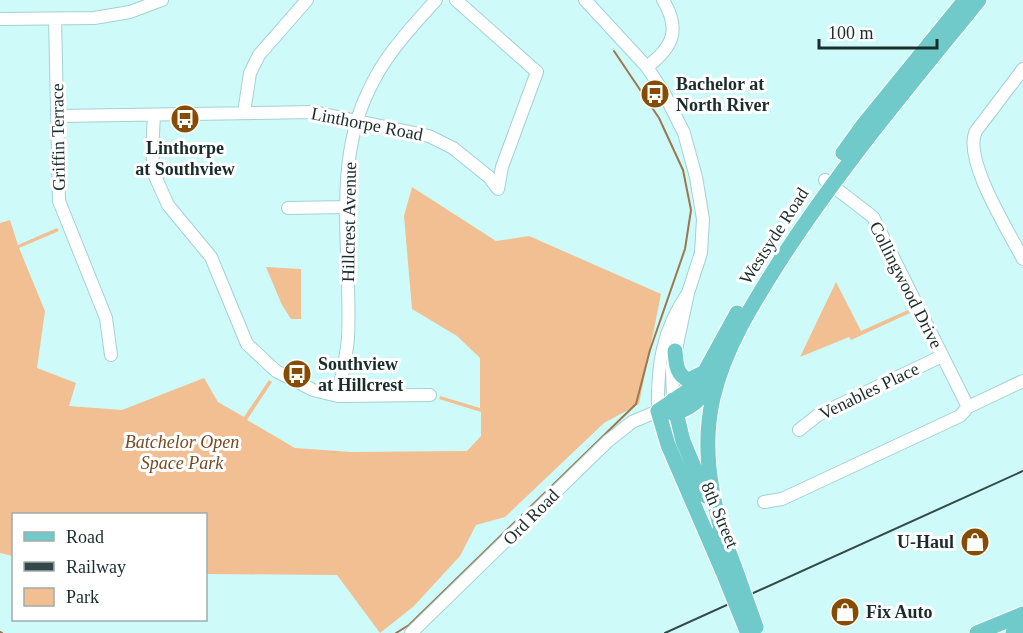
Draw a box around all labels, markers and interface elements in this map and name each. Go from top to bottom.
scale bar [819,12,938,50]
text: 100 m [828,23,874,43]
place label: Bachelor at North River [676,74,769,115]
bus stop icon: Bachelor at North River [639,78,671,110]
street label: Griffin Terrace [47,83,69,191]
bus stop icon: Linthorpe at Southview [169,103,201,135]
street label: Linthorpe Road [309,103,425,145]
place label: Linthorpe at Southview [135,138,235,179]
street label: Hillcrest Avenue [338,162,360,282]
street label: Westsyde Road [735,184,813,288]
street label: Collingwood Drive [865,218,947,352]
place label: Southview at Hillcrest [318,354,403,395]
bus stop icon: Southview at Hillcrest [281,358,313,390]
street label: Venables Place [816,358,922,424]
park label: Batchelor Open Space Park [125,432,239,473]
street label: 8th Street [697,479,743,551]
street label: Ord Road [499,485,563,549]
legend [12,513,207,621]
shop icon: U-Haul [959,526,991,558]
text: Road [66,527,104,547]
place label: U-Haul [897,532,954,552]
text: Railway [66,557,126,577]
text: Park [66,587,99,607]
shop icon: Fix Auto [829,596,861,628]
place label: Fix Auto [866,602,933,622]

